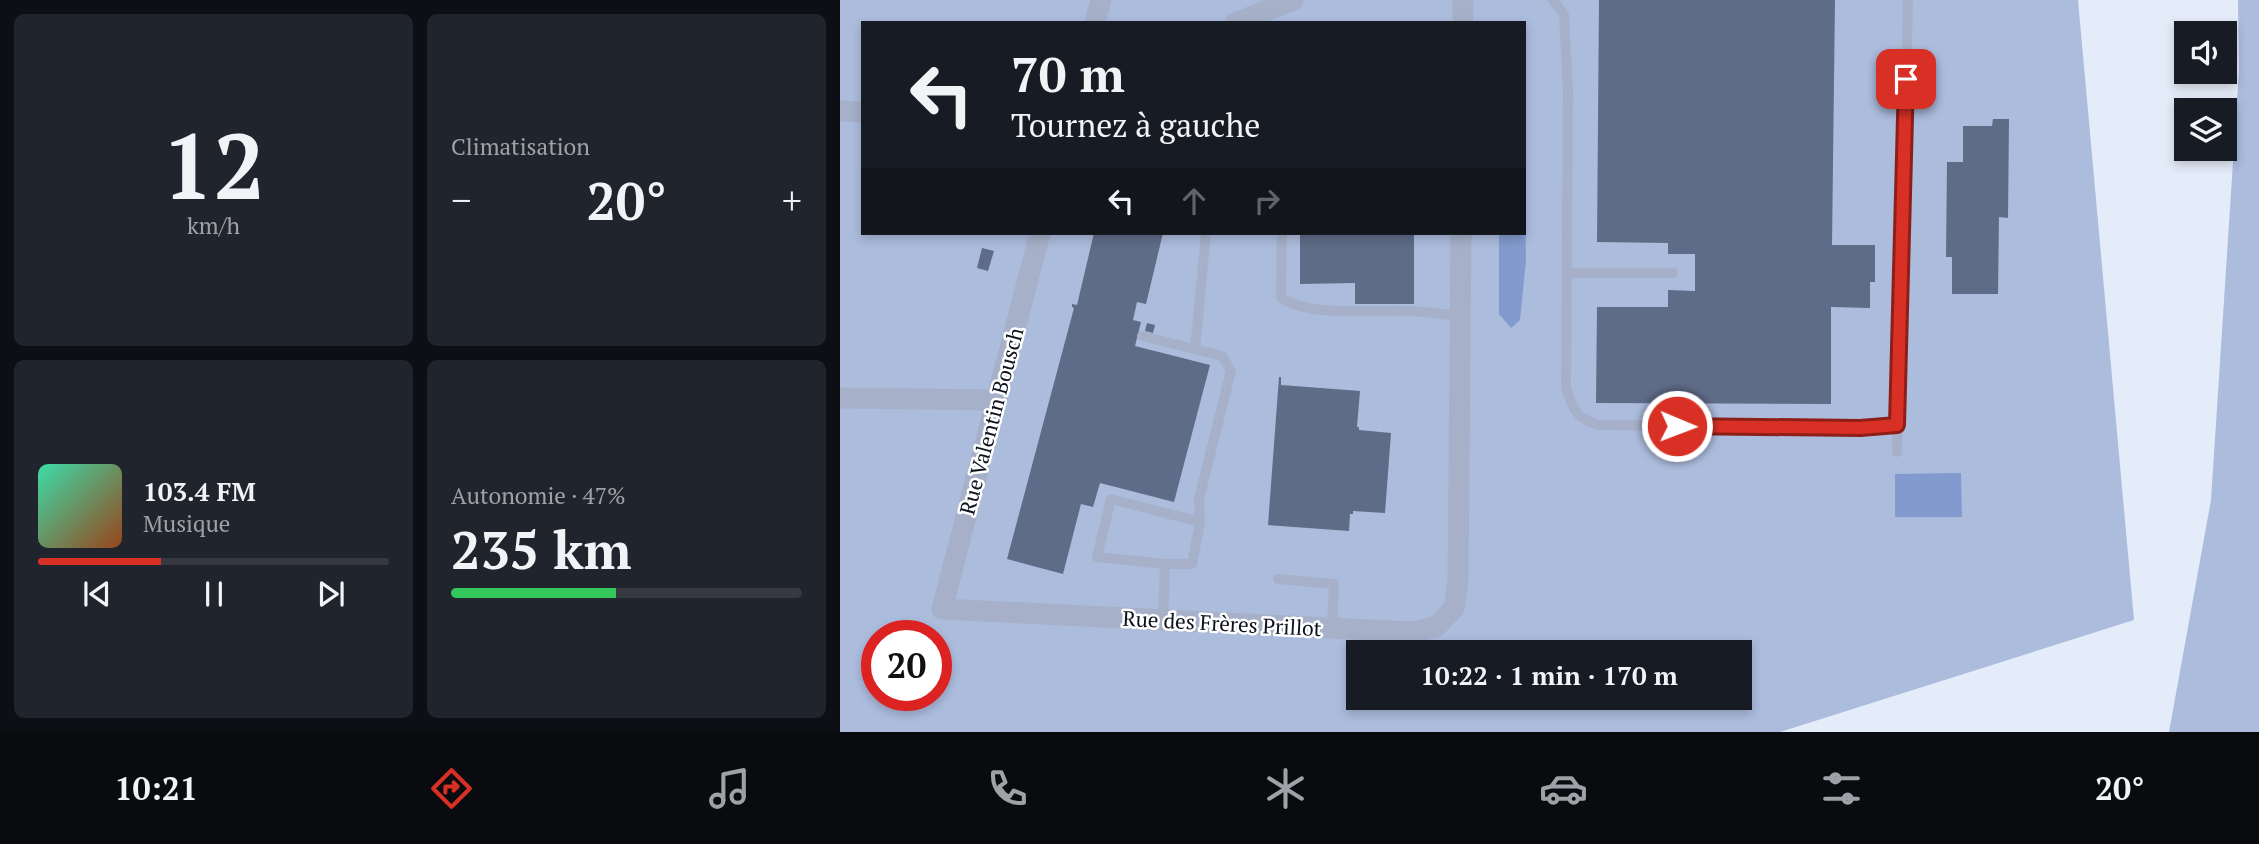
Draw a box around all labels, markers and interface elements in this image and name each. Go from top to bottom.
map controls [2174,21,2237,161]
button: sound [2174,21,2237,84]
text: 70 m [1011,41,1125,106]
icon: left [896,49,987,140]
pin [1876,49,1936,109]
icon: arrive [1887,60,1925,98]
button: layers [2174,98,2237,161]
text: 12 [162,104,265,225]
text: Tournez à gauche [1011,104,1260,146]
text: Climatisation [451,131,590,162]
text: 20° [586,166,667,235]
text: − [451,175,471,225]
text: + [782,175,802,225]
icon: left [1102,182,1140,220]
icon: ahead [1175,182,1213,220]
icon: right [1248,182,1286,220]
text: km/h [187,210,240,241]
street label: Rue Valentin Bousch [953,324,1029,518]
position arrow [1640,389,1714,463]
text: 103.4 FM [143,474,256,508]
text: Autonomie · 47% [451,480,626,511]
text: Musique [143,508,230,539]
text: 235 km [451,515,632,584]
icon: previous [78,575,116,613]
icon: pause [195,575,233,613]
icon: next [312,575,350,613]
street label: Rue des Frères Prillot [1122,604,1322,642]
speed limit sign: 20 [861,620,952,711]
text: 10:22 · 1 min · 170 m [1420,658,1678,692]
icon: directions [427,764,476,813]
icon: music [705,764,754,813]
icon: phone [983,764,1032,813]
icon: climate [1261,764,1310,813]
icon: car [1539,764,1588,813]
icon: filters [1817,764,1866,813]
text: 10:21 [115,767,198,809]
text: 20° [2095,767,2144,809]

